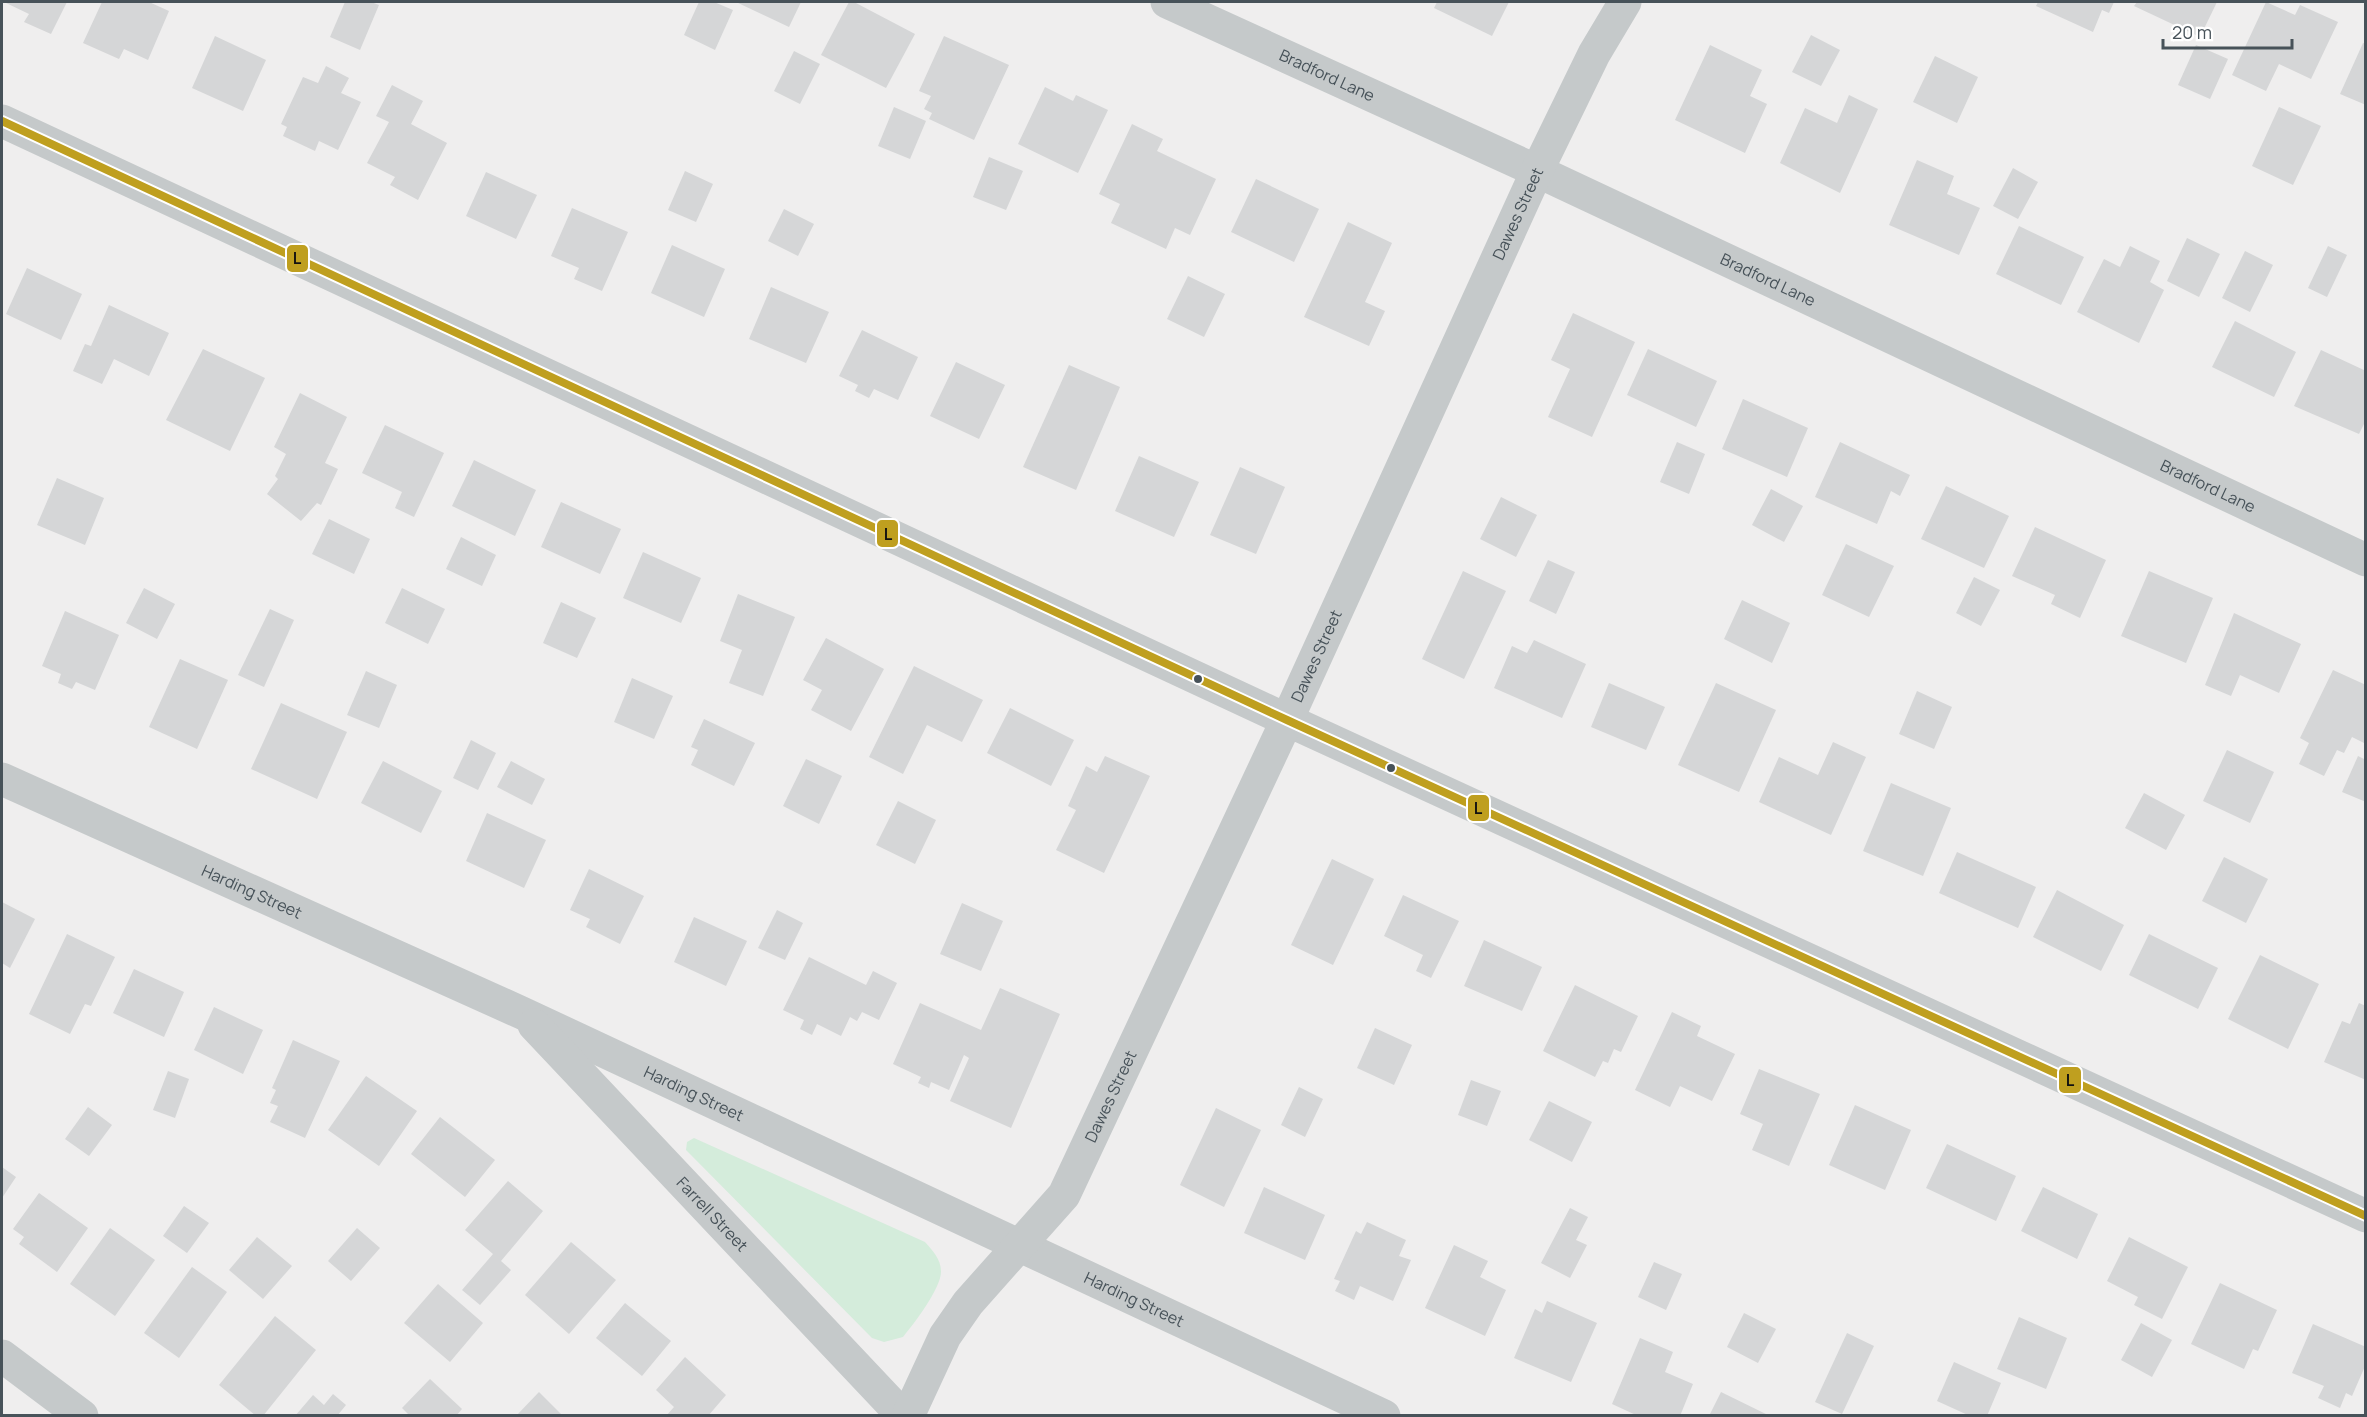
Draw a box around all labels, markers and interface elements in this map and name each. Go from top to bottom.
scale bar [2163,12,2292,50]
text: 20 m [2172,20,2212,44]
street label: Bradford Lane [1276,44,1378,106]
street label: Dawes Street [1487,164,1548,263]
line badge: L [286,244,309,273]
text: L [293,247,302,269]
street label: Bradford Lane [1717,248,1819,311]
street label: Bradford Lane [2157,454,2259,518]
line badge: L [876,519,899,548]
text: L [884,523,893,545]
street label: Dawes Street [1286,606,1347,706]
unlabelled marker [1192,673,1204,685]
unlabelled marker [1385,762,1397,774]
line badge: L [1467,794,1490,822]
text: L [1474,797,1483,819]
street label: Harding Street [198,859,306,924]
street label: Dawes Street [1079,1047,1141,1146]
street label: Harding Street [640,1061,747,1126]
line badge: L [2058,1066,2082,1094]
text: L [2066,1069,2075,1091]
street label: Farrell Street [672,1172,753,1256]
street label: Harding Street [1081,1266,1188,1332]

